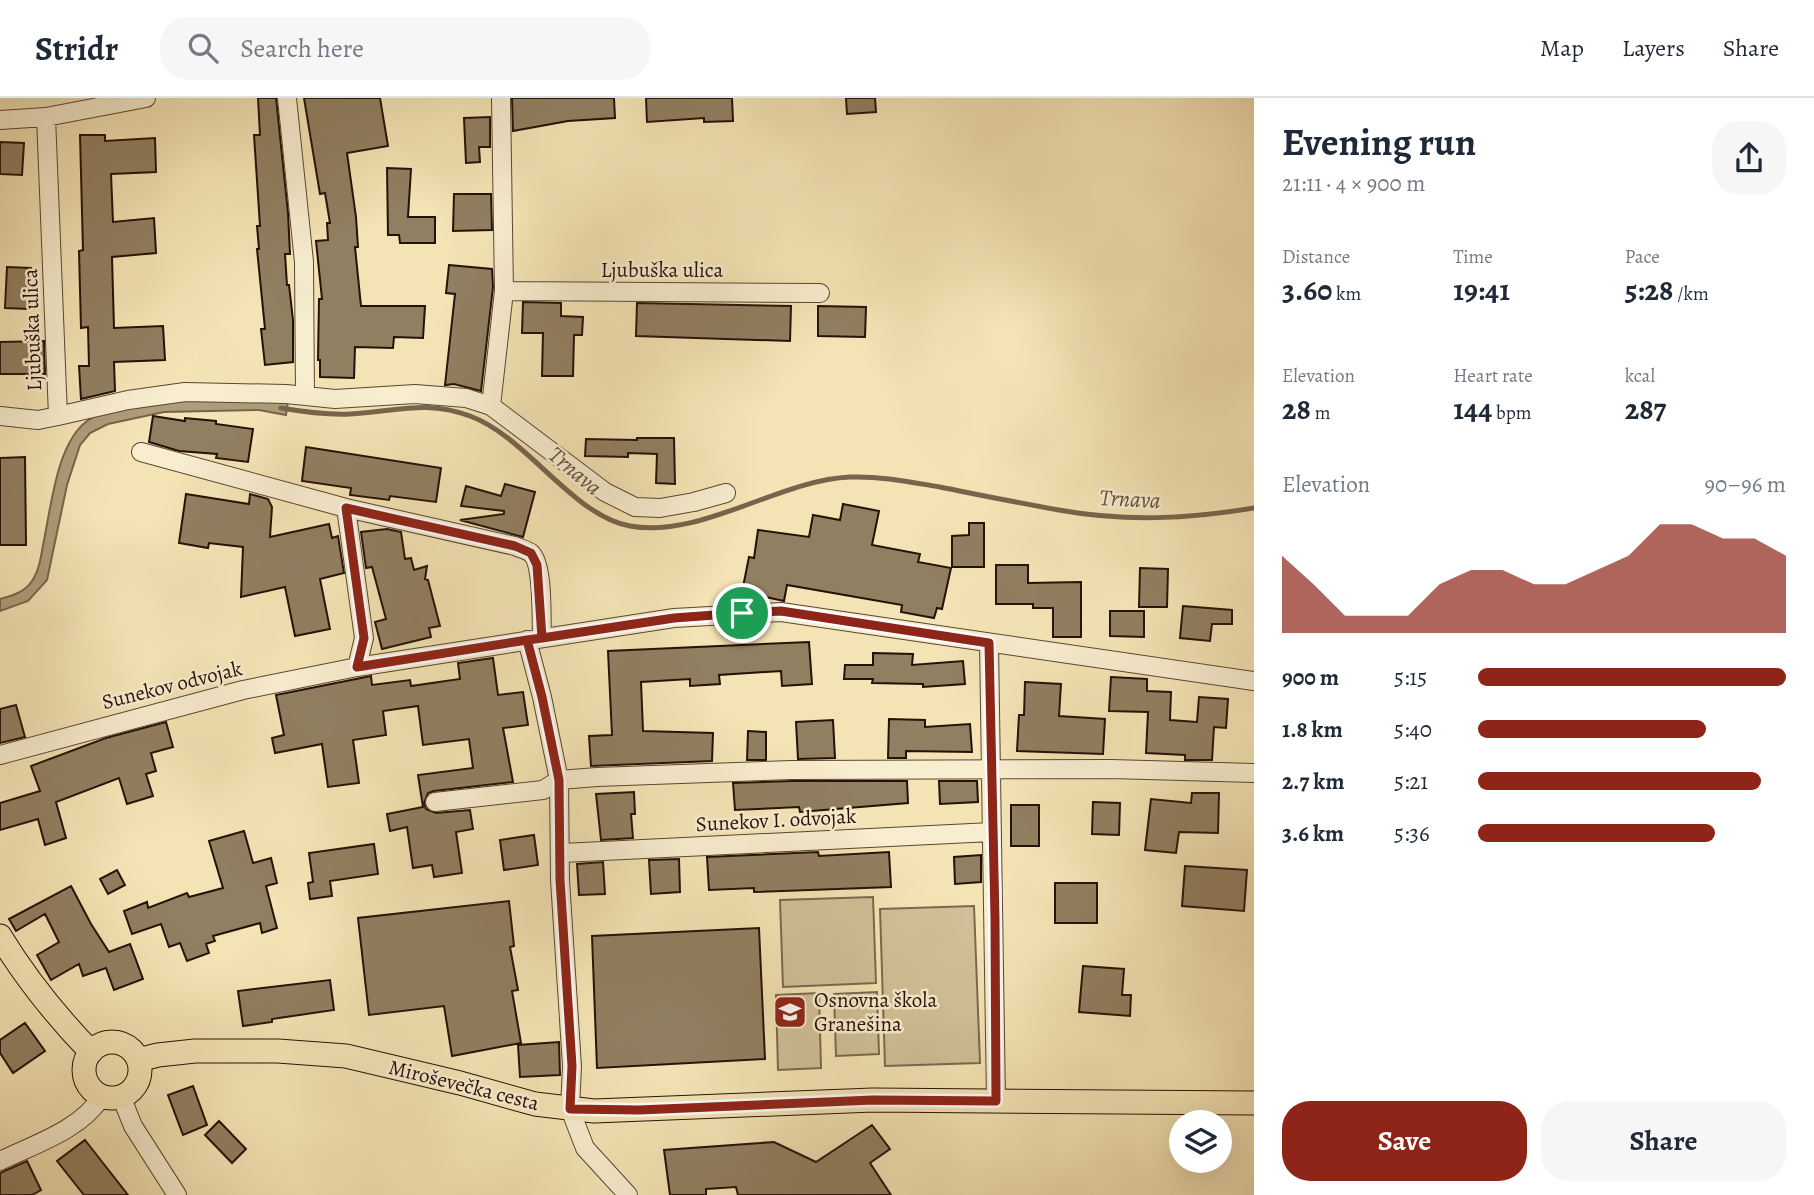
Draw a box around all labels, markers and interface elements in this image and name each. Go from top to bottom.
search box [160,17,650,80]
text: Stridr [35,26,118,71]
icon: search [184,29,222,67]
text: Search here [240,31,364,66]
text: Map [1540,32,1584,64]
text: Layers [1622,32,1685,64]
text: Share [1723,32,1779,64]
text: Evening run [1282,116,1476,168]
button: share [1712,121,1786,195]
text: 21:11 · 4 × 900 m [1282,168,1426,199]
text: Distance [1282,244,1350,270]
text: Time [1453,244,1493,270]
text: Pace [1625,244,1660,270]
street label: Ljubuška ulica [601,256,724,284]
street label: Ljubuška ulica [16,268,48,392]
text: 3.60 [1282,270,1332,310]
text: 19:41 [1453,270,1510,310]
text: 5:28 [1625,270,1674,310]
text: km [1332,281,1361,307]
text: /km [1674,281,1709,307]
text: Elevation [1282,363,1355,389]
text: Heart rate [1453,363,1533,389]
text: kcal [1625,363,1655,389]
text: 28 [1282,389,1311,429]
text: 144 [1453,389,1492,429]
text: 287 [1625,389,1666,429]
text: m [1311,400,1330,426]
text: bpm [1492,400,1532,426]
water label: Trnava [542,439,609,503]
text: Elevation [1282,469,1370,500]
text: 90–96 m [1705,469,1786,500]
water label: Trnava [1099,482,1162,516]
pin [712,583,772,643]
icon: arrive [723,594,761,632]
street label: Sunekov odvojak [99,654,246,716]
text: 900 m [1282,662,1339,693]
text: 5:15 [1394,662,1427,693]
text: 1.8 km [1282,714,1343,745]
text: 5:40 [1394,714,1432,745]
text: 2.7 km [1282,766,1344,797]
text: 5:21 [1394,766,1428,797]
street label: Sunekov I. odvojak [695,802,858,838]
text: 3.6 km [1282,818,1344,849]
text: 5:36 [1394,818,1430,849]
place label: Osnovna škola Granešina [814,986,937,1038]
school or university icon: Osnovna škola Granešina [771,993,809,1031]
street label: Miroševečka cesta [386,1053,542,1117]
button: Save [1282,1101,1527,1181]
button: Share [1541,1101,1786,1181]
map controls [1169,1110,1232,1173]
button: layers [1169,1110,1232,1173]

